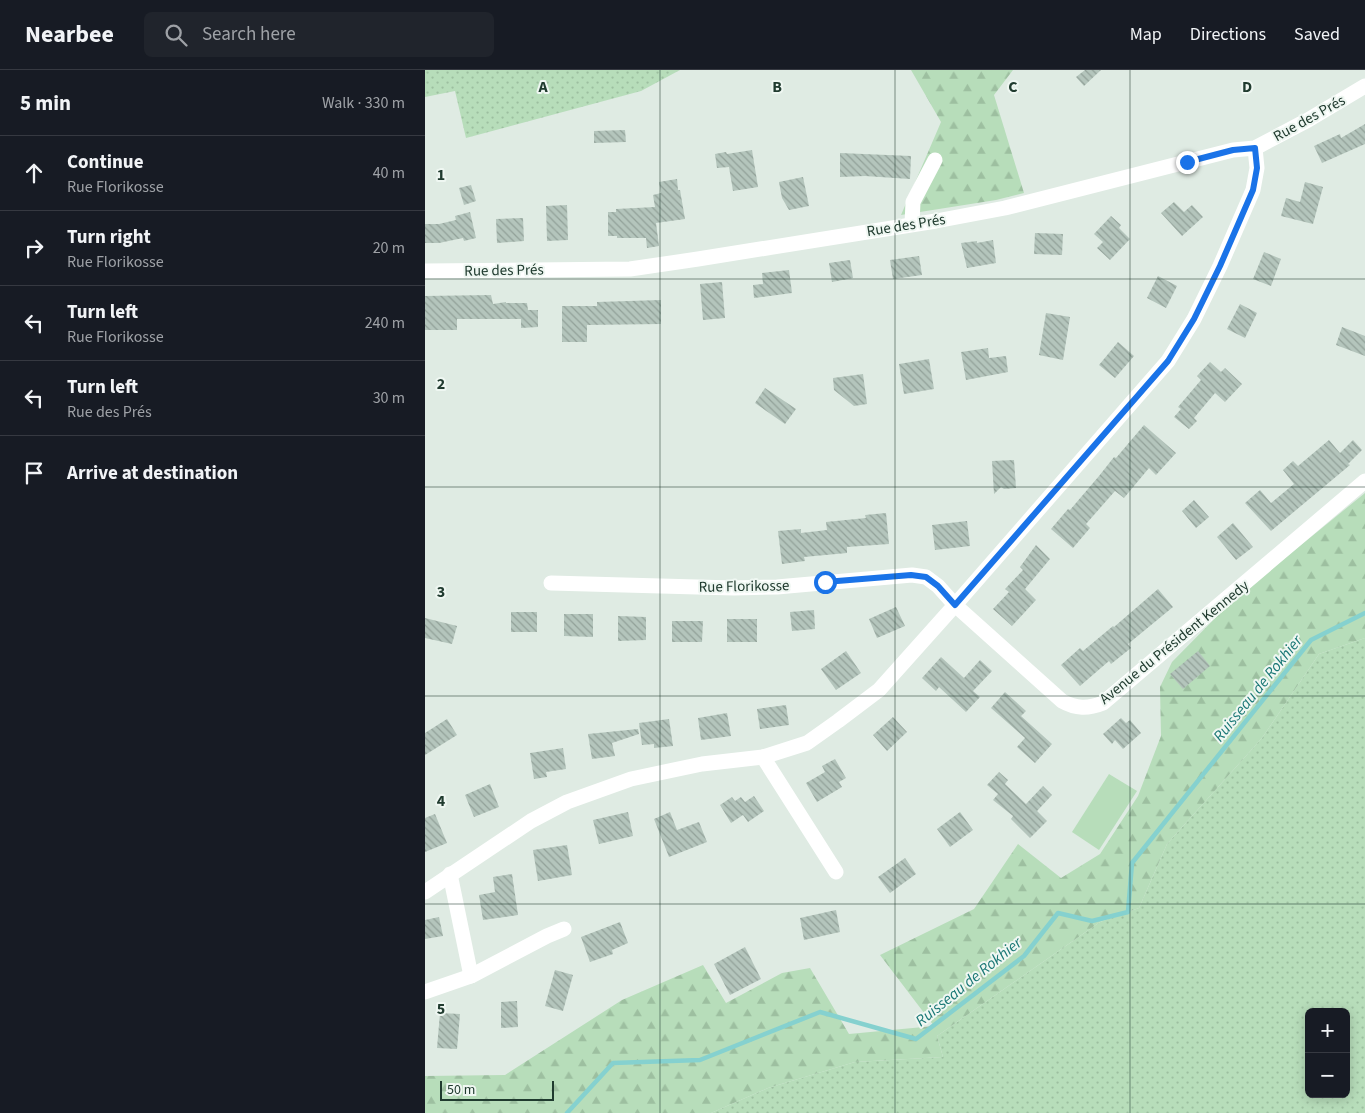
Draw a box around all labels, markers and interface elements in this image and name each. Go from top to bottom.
search box [144,12,494,57]
text: Nearbee [25,17,114,52]
icon: search [162,21,190,49]
text: Search here [202,21,296,48]
text: Map [1130,22,1162,47]
text: Directions [1190,22,1266,47]
text: Saved [1294,22,1340,47]
text: A [537,76,548,98]
text: B [772,76,782,98]
text: C [1008,76,1018,98]
text: D [1242,76,1252,98]
text: 5 min [20,88,71,118]
street label: Rue des Prés [1269,90,1349,147]
text: Walk · 330 m [322,92,405,114]
text: Continue [67,149,144,176]
route end [1176,151,1199,174]
icon: ahead [20,159,48,187]
text: 40 m [373,162,405,184]
text: 1 [437,164,445,186]
text: Rue Florikosse [67,176,164,198]
street label: Rue des Prés [865,209,947,242]
text: Turn right [67,224,151,251]
icon: right [20,234,48,262]
text: 20 m [373,237,405,259]
text: Rue Florikosse [67,251,164,273]
street label: Rue des Prés [464,259,544,282]
text: Turn left [67,299,138,326]
icon: left [20,309,48,337]
text: 240 m [365,312,405,334]
text: Rue Florikosse [67,326,164,348]
text: 2 [437,373,445,395]
text: Turn left [67,374,138,401]
icon: left [20,384,48,412]
text: 30 m [373,387,405,409]
text: Rue des Prés [67,401,152,423]
icon: arrive [20,459,48,487]
text: Arrive at destination [67,460,238,487]
route start [814,571,837,594]
street label: Rue Florikosse [699,575,790,598]
street label: Avenue du Président Kennedy [1095,575,1254,709]
text: 3 [437,581,445,603]
water label: Ruisseau de Rokhier [1208,630,1309,746]
text: 4 [437,790,446,812]
water label: Ruisseau de Rokhier [911,931,1028,1032]
text: 5 [437,998,445,1020]
map controls [1305,1008,1350,1098]
button: + [1305,1008,1350,1053]
button: − [1305,1053,1350,1098]
scale bar [440,1078,554,1101]
text: 50 m [447,1080,475,1100]

